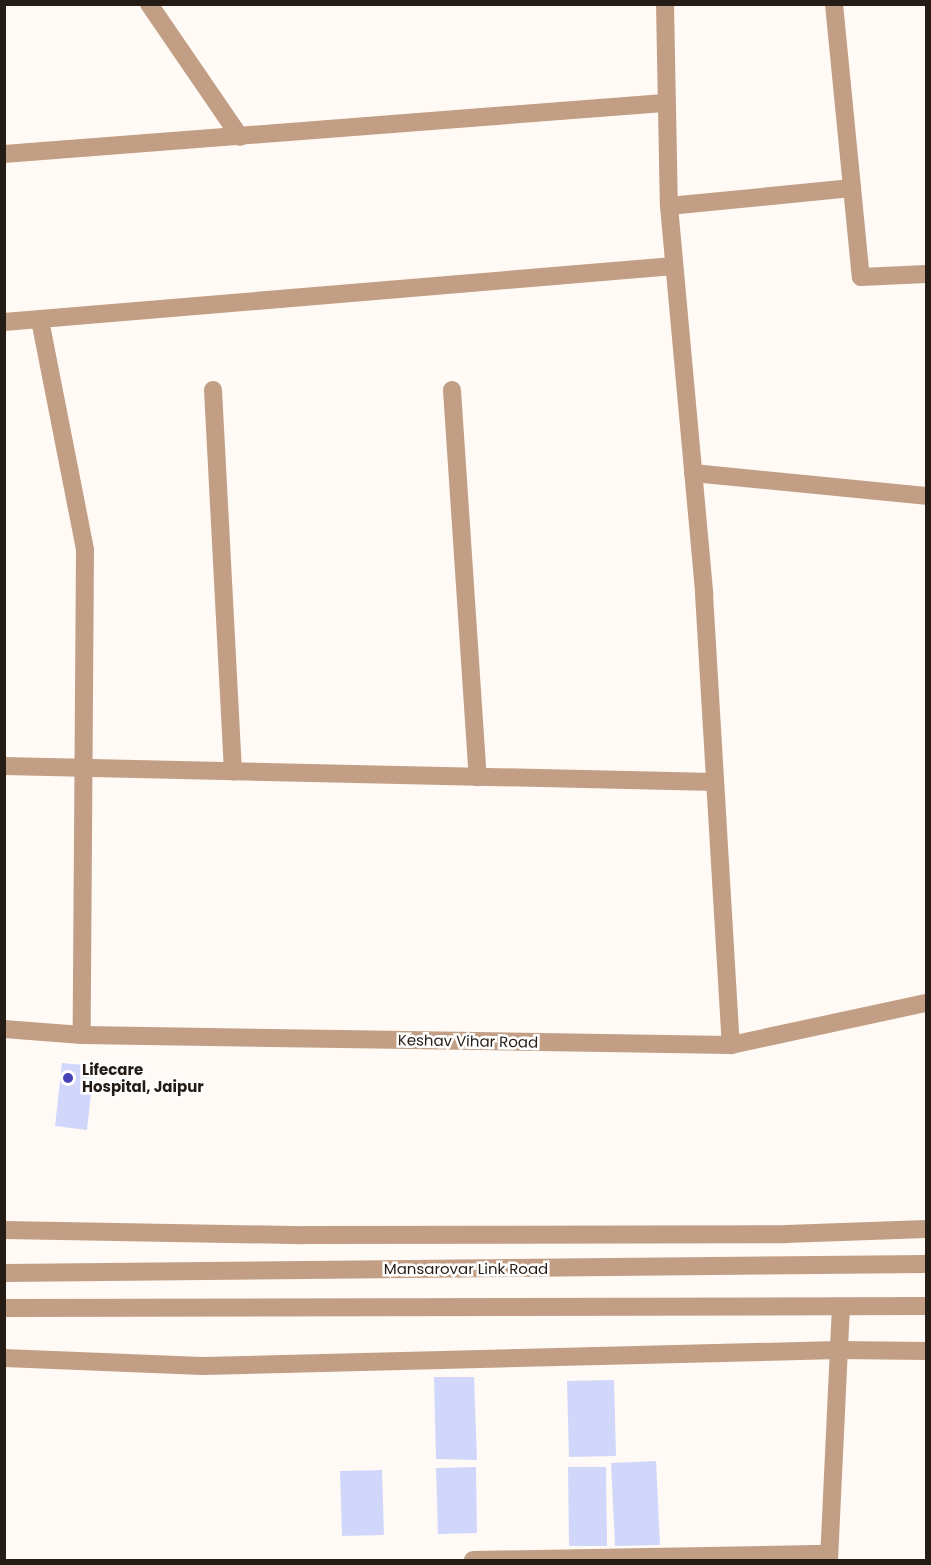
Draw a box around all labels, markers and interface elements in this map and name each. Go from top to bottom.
street label: Keshav Vihar Road [398,1031,538,1051]
place label: Lifecare Hospital, Jaipur [82,1060,204,1095]
marker: Lifecare Hospital, Jaipur [59,1069,77,1087]
street label: Mansarovar Link Road [384,1260,548,1278]

